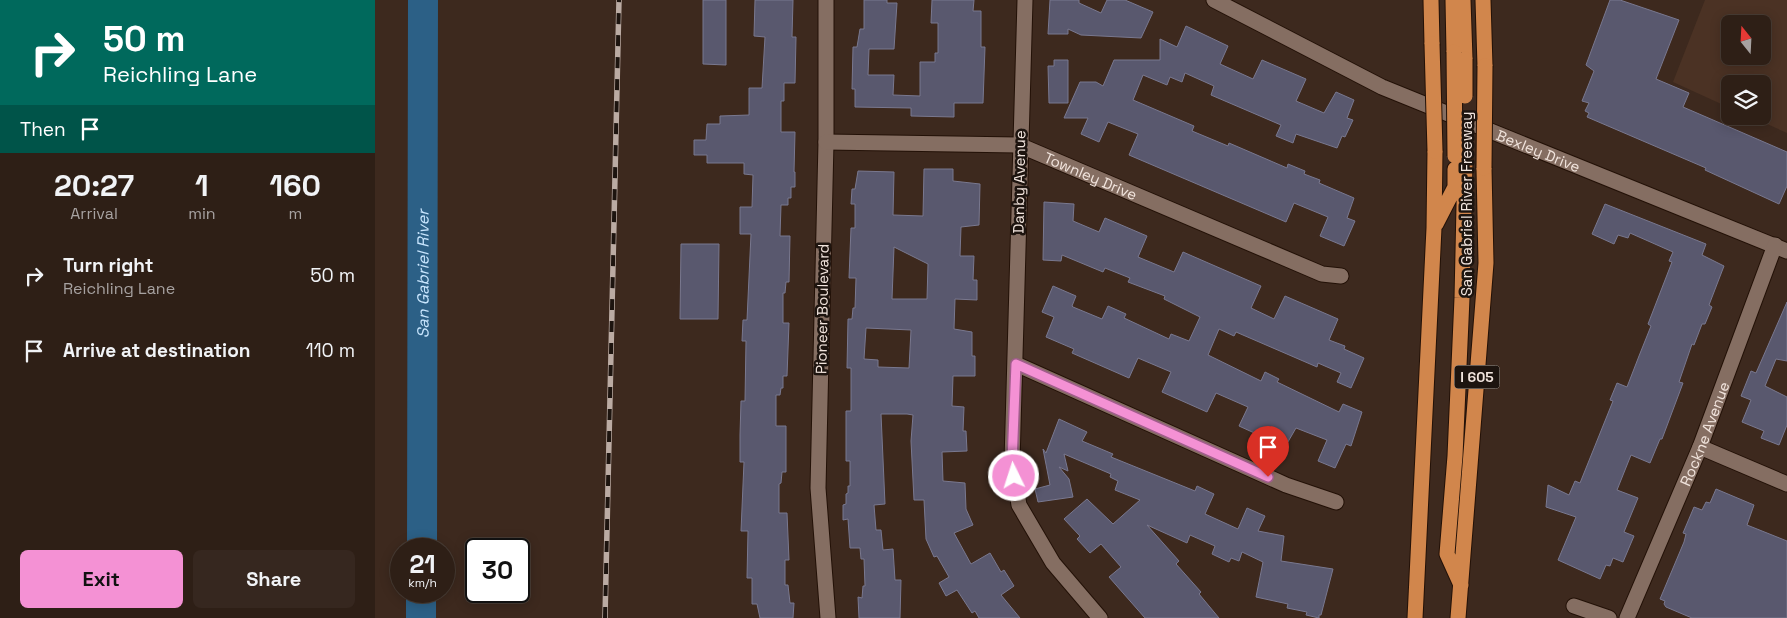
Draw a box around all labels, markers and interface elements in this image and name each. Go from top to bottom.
north arrow [1721,15,1771,65]
map controls [1721,15,1771,125]
text: 50 m [103,17,185,61]
icon: right [20,20,85,85]
text: Reichling Lane [103,60,257,88]
button: layers [1721,75,1771,125]
street label: San Gabriel River Freeway [1457,112,1476,296]
icon: arrive [76,115,104,143]
text: Then [20,117,66,142]
street label: Bexley Drive [1494,125,1583,176]
street label: Danby Avenue [1009,130,1029,234]
street label: Townley Drive [1041,147,1140,204]
text: 20:27 [54,166,134,205]
text: 1 [195,166,209,205]
text: 160 [270,166,321,205]
text: Arrival [70,203,118,224]
text: min [188,203,216,224]
text: m [288,203,302,224]
water label: San Gabriel River [412,208,433,338]
street label: Pioneer Boulevard [811,244,833,374]
text: Turn right [63,253,153,278]
icon: right [20,262,48,290]
text: 50 m [310,263,355,288]
text: Reichling Lane [63,278,175,299]
icon: arrive [20,337,48,365]
text: Arrive at destination [63,338,251,363]
text: 110 m [306,338,355,363]
road number: I 605 [1455,366,1499,388]
street label: Rockne Avenue [1675,379,1733,489]
pin [1247,426,1289,477]
icon: arrive [1254,433,1282,461]
position arrow [987,449,1039,501]
speed limit sign: 30 [465,538,530,603]
text: 21 [409,548,436,580]
button: Exit [20,550,183,608]
button: Share [193,550,355,608]
text: km/h [408,575,437,591]

